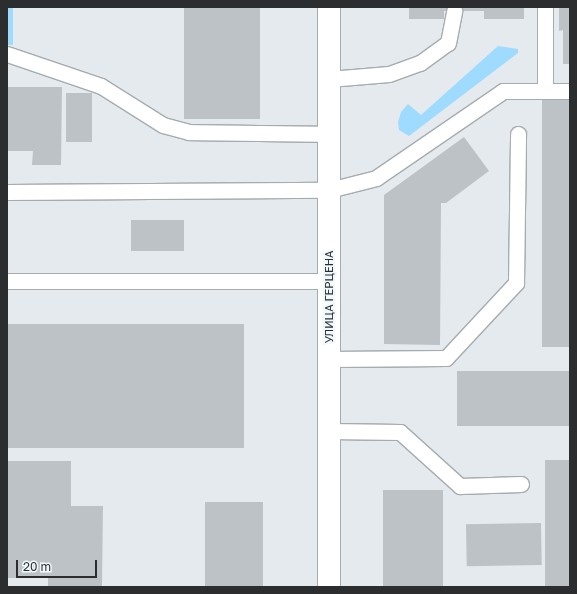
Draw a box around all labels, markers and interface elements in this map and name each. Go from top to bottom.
street label: УЛИЦА ГЕРЦЕНА [322,251,336,343]
scale bar [18,552,99,578]
text: 20 m [23,559,51,574]

